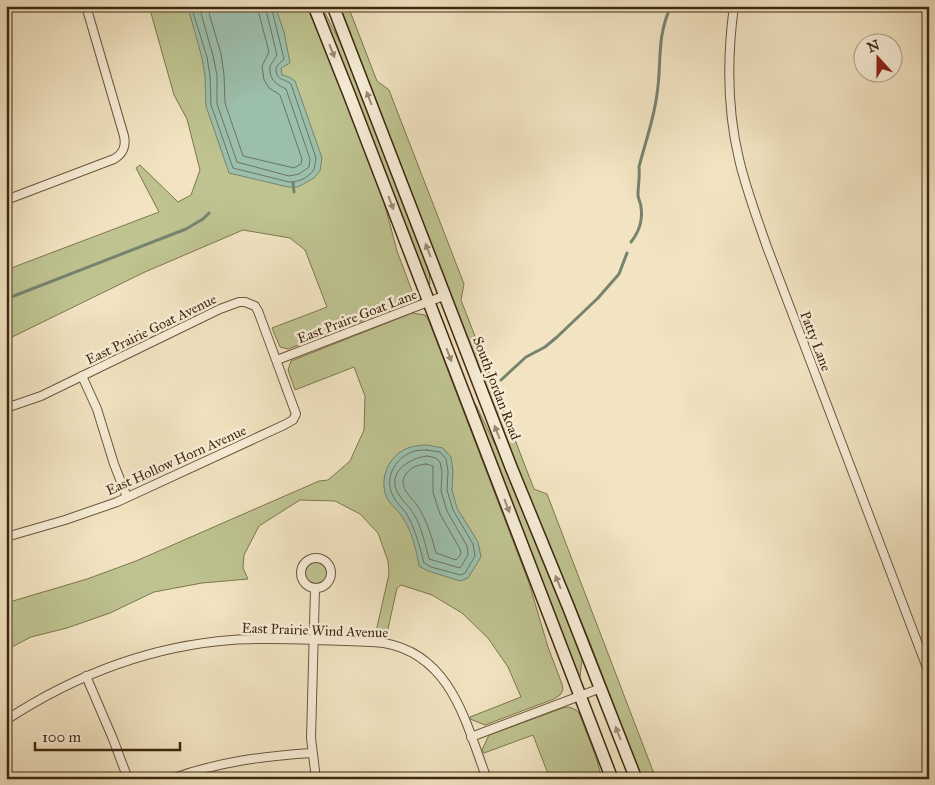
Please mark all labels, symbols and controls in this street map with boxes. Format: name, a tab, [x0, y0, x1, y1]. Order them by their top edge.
north arrow	[852, 32, 902, 82]
text: N	[865, 36, 882, 56]
one-way arrow	[329, 44, 336, 59]
one-way arrow	[365, 91, 373, 105]
one-way arrow	[387, 196, 395, 211]
one-way arrow	[424, 242, 431, 257]
street label: East Praire Goat Lane	[295, 286, 420, 347]
street label: East Prairie Goat Avenue	[83, 290, 219, 368]
street label: Patty Lane	[796, 309, 835, 374]
street label: South Jordan Road	[468, 334, 524, 443]
one-way arrow	[445, 348, 453, 362]
street label: East Hollow Horn Avenue	[103, 422, 249, 499]
one-way arrow	[493, 424, 501, 439]
one-way arrow	[504, 499, 511, 514]
one-way arrow	[554, 575, 562, 589]
street label: East Prairie Wind Avenue	[241, 619, 389, 642]
scale bar	[35, 720, 180, 752]
one-way arrow	[614, 725, 622, 740]
text: 100 m	[42, 728, 82, 746]

